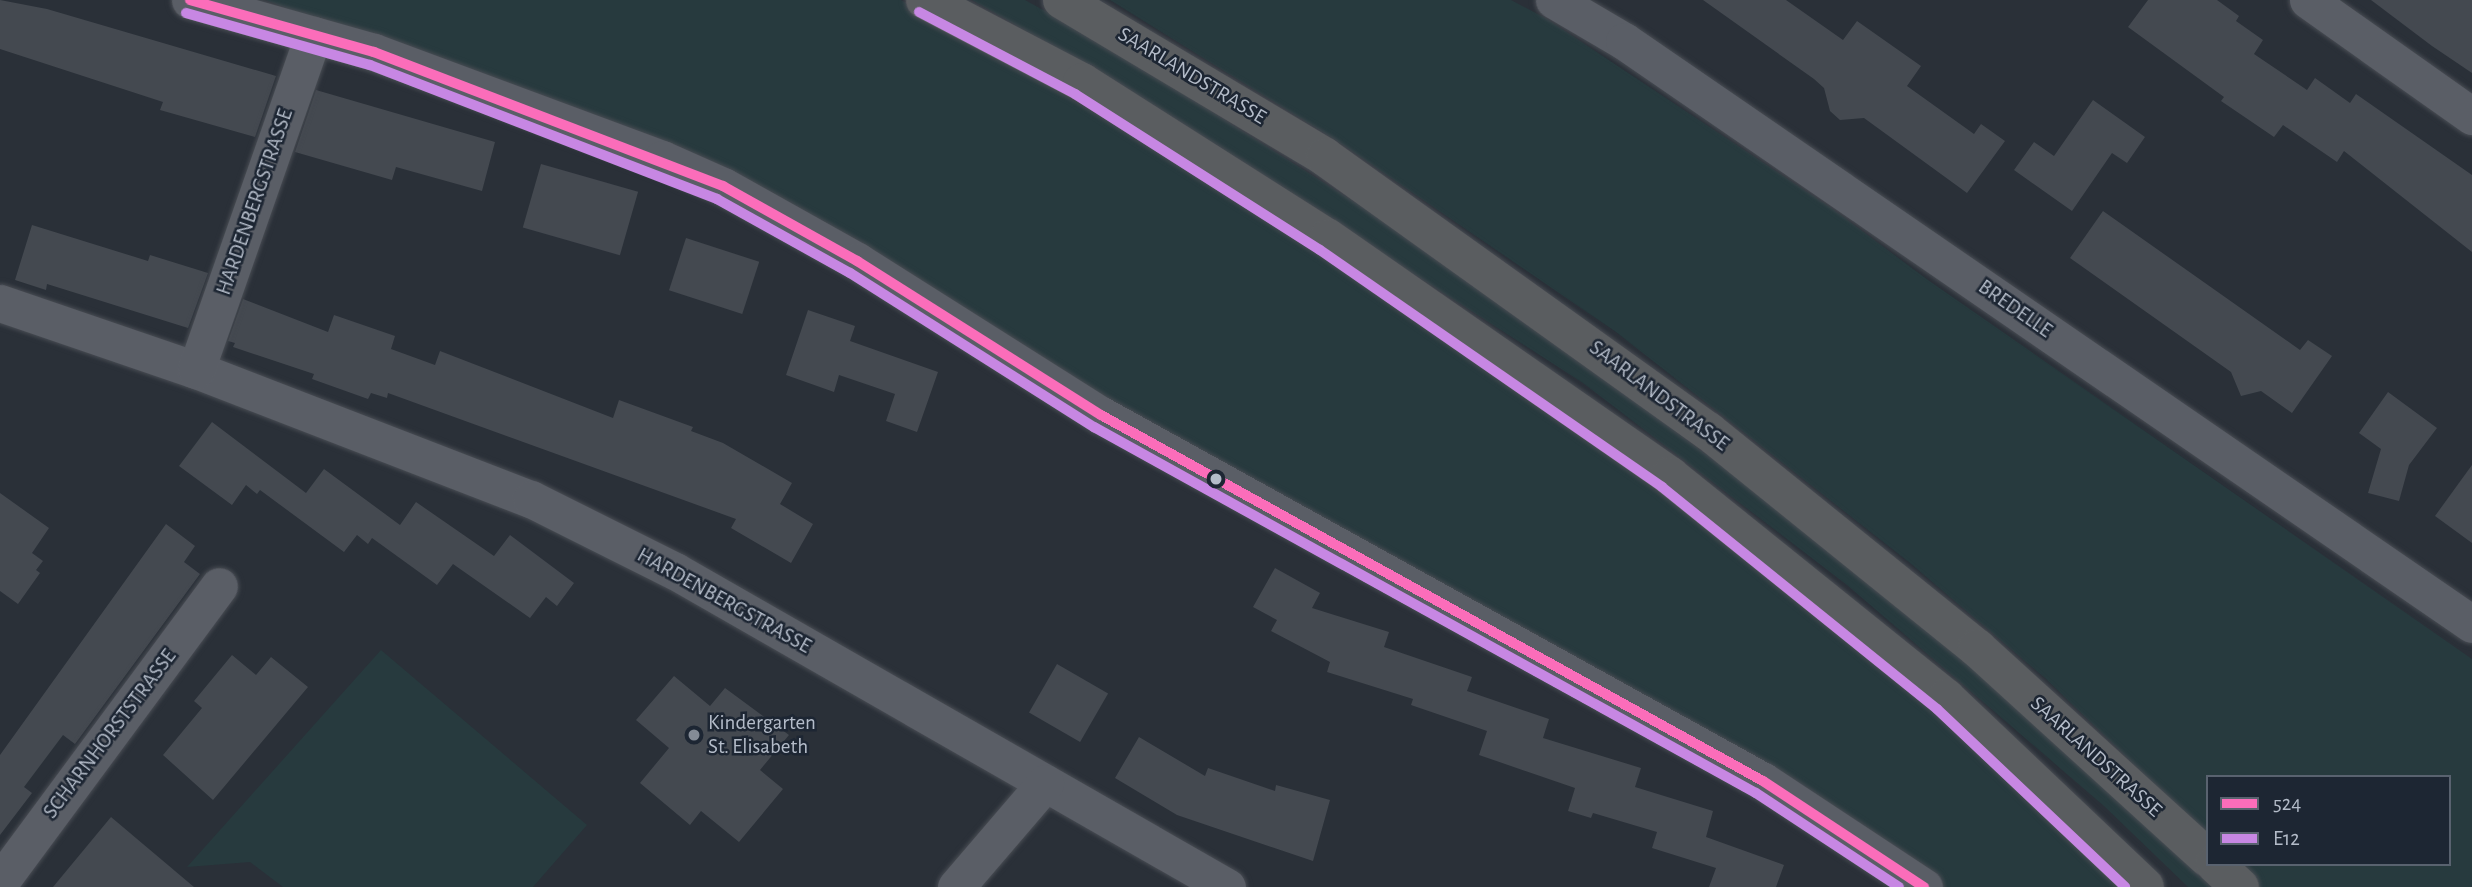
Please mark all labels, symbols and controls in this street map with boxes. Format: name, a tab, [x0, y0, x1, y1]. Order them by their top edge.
street label: SAARLANDSTRASSE	[1113, 22, 1271, 130]
street label: HARDENBERGSTRASSE	[211, 106, 299, 298]
street label: BREDELLE	[1973, 274, 2057, 344]
street label: SAARLANDSTRASSE	[1584, 335, 1734, 457]
unlabelled marker	[1209, 472, 1223, 486]
street label: HARDENBERGSTRASSE	[633, 543, 815, 659]
street label: SCHARNHORSTSTRASSE	[38, 644, 182, 824]
street label: SAARLANDSTRASSE	[2025, 691, 2167, 823]
place label: Kindergarten St. Elisabeth	[708, 710, 816, 760]
marker: Kindergarten St. Elisabeth	[686, 727, 702, 743]
legend	[2206, 775, 2451, 866]
text: 524	[2273, 793, 2301, 814]
text: E12	[2273, 828, 2300, 849]

